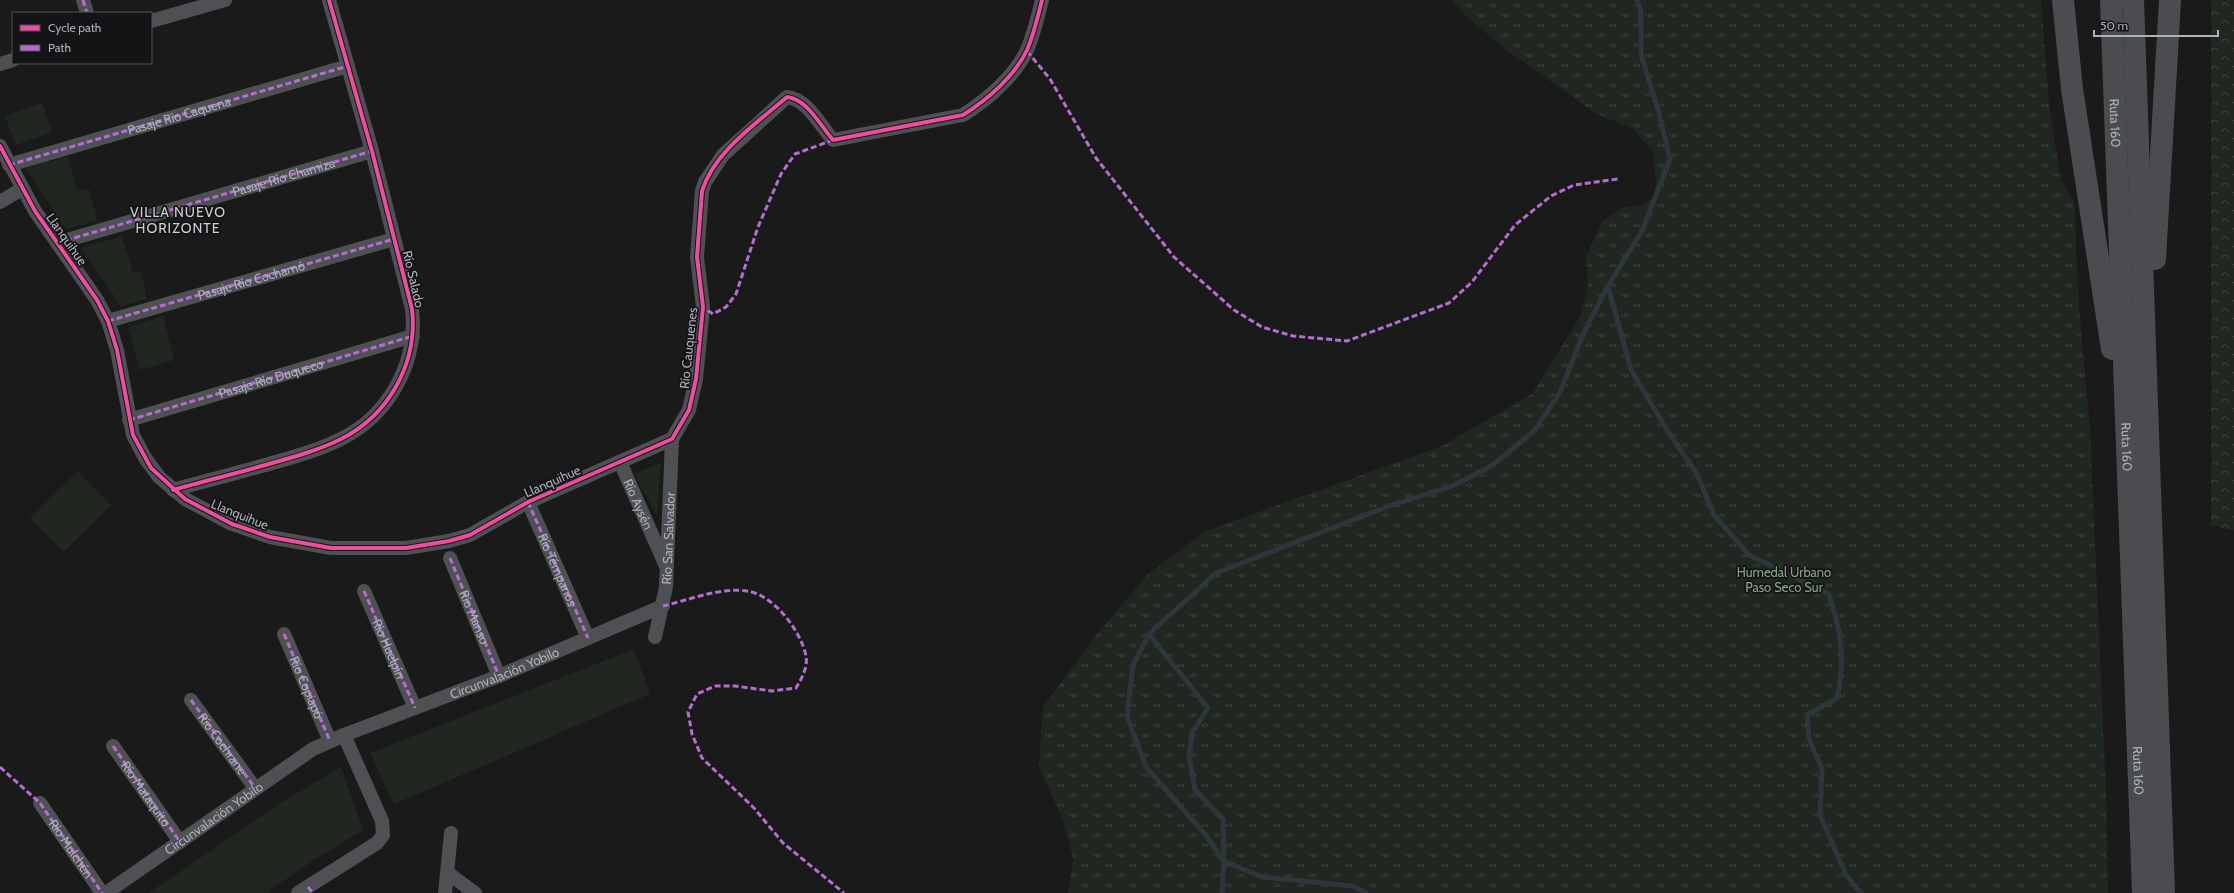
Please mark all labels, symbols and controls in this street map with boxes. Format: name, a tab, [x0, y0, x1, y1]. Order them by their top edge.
legend	[12, 12, 152, 64]
scale bar	[2094, 12, 2218, 38]
text: 50 m	[2100, 18, 2128, 33]
text: Cycle path	[48, 20, 101, 35]
text: Path	[48, 40, 71, 55]
street label: Pasaje Río Caquena	[125, 93, 233, 138]
street label: Ruta 160	[2107, 98, 2124, 148]
street label: Pasaje Río Chamiza	[230, 154, 337, 199]
district label: VILLA NUEVO HORIZONTE	[130, 203, 226, 237]
street label: Llanquihue	[43, 210, 91, 269]
street label: Río Salado	[400, 249, 428, 309]
street label: Pasaje Río Cochamó	[196, 257, 307, 303]
street label: Río Cauquenes	[676, 306, 700, 389]
street label: Pasaje Río Duqueco	[217, 355, 325, 401]
street label: Ruta 160	[2118, 422, 2136, 471]
street label: Llanquihue	[521, 461, 583, 501]
street label: Río Aysén	[620, 476, 657, 532]
street label: Río San Salvador	[658, 491, 678, 585]
street label: Llanquihue	[209, 495, 271, 533]
street label: Río Témpanos	[535, 531, 581, 609]
park label: Humedal Urbano Paso Seco Sur	[1737, 564, 1831, 595]
street label: Río Manso	[456, 588, 493, 647]
street label: Río Huelpín	[369, 616, 409, 681]
street label: Circunvalación Yobilo	[447, 643, 561, 702]
street label: Río Copiapó	[286, 654, 327, 721]
street label: Río Cochrane	[195, 710, 251, 778]
street label: Ruta 160	[2130, 746, 2147, 795]
street label: Río Mataquito	[118, 758, 175, 829]
street label: Circunvalación Yobilo	[161, 778, 266, 858]
street label: Río Mulchén	[46, 816, 97, 881]

